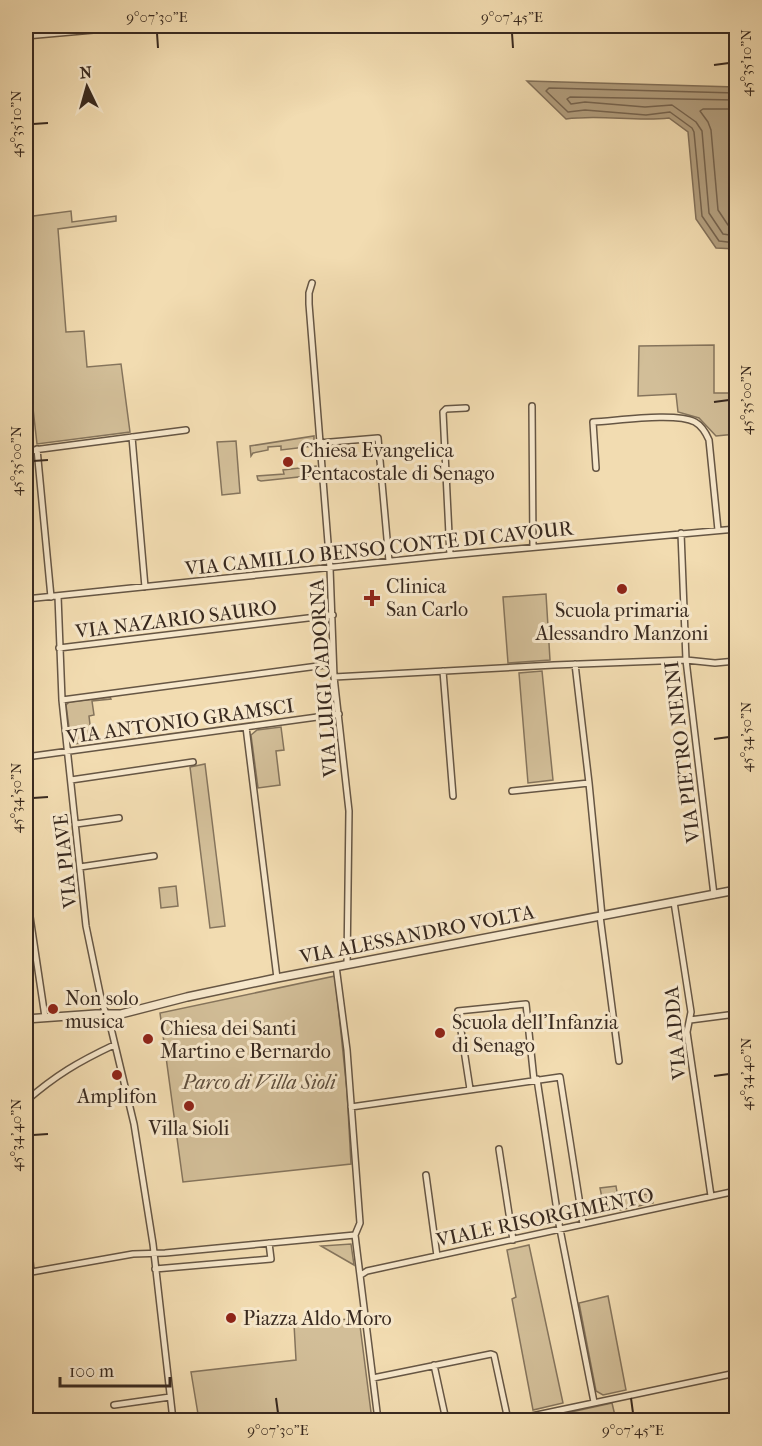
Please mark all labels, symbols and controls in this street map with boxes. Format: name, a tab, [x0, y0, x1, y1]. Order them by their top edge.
text: 9°07'30"E	[126, 8, 188, 26]
text: 9°07'45"E	[481, 8, 543, 26]
text: 45°35'10"N	[737, 29, 755, 97]
north arrow	[57, 57, 117, 117]
text: N	[79, 62, 93, 83]
text: 45°35'10"N	[7, 90, 25, 158]
text: 45°35'00"N	[737, 364, 755, 435]
text: 45°35'00"N	[7, 425, 25, 496]
place label: Chiesa Evangelica Pentacostale di Senago	[300, 439, 495, 485]
marker: Chiesa Evangelica Pentacostale di Senago	[281, 455, 295, 469]
street label: VIA CAMILLO BENSO CONTE DI CAVOUR	[183, 517, 576, 580]
place label: Clinica San Carlo	[386, 575, 468, 621]
street label: VIA LUIGI CADORNA	[305, 577, 342, 779]
marker: Scuola primaria Alessandro Manzoni	[615, 582, 629, 596]
marker: Clinica San Carlo	[363, 589, 381, 607]
street label: VIA NAZARIO SAURO	[73, 596, 278, 643]
place label: Scuola primaria Alessandro Manzoni	[534, 599, 709, 645]
street label: VIA PIETRO NENNI	[660, 659, 705, 845]
street label: VIA ANTONIO GRAMSCI	[64, 694, 296, 749]
text: 45°34'50"N	[737, 701, 755, 772]
text: 45°34'50"N	[7, 762, 25, 833]
street label: VIA PIAVE	[49, 813, 82, 910]
street label: VIA ALESSANDRO VOLTA	[297, 900, 537, 969]
street label: VIA ADDA	[660, 984, 691, 1082]
place label: Non solo musica	[65, 987, 139, 1033]
marker: Non solo musica	[46, 1002, 60, 1016]
place label: Scuola dell'Infanzia di Senago	[452, 1011, 619, 1057]
place label: Chiesa dei Santi Martino e Bernardo	[160, 1017, 331, 1063]
marker: Scuola dell'Infanzia di Senago	[433, 1026, 447, 1040]
marker: Chiesa dei Santi Martino e Bernardo	[141, 1032, 155, 1046]
text: 45°34'40"N	[737, 1037, 755, 1111]
marker: Amplifon	[110, 1068, 124, 1082]
park label: Parco di Villa Sioli	[181, 1071, 337, 1094]
place label: Amplifon	[76, 1085, 157, 1108]
text: 45°34'40"N	[7, 1098, 25, 1172]
marker: Villa Sioli	[182, 1099, 196, 1113]
place label: Villa Sioli	[148, 1117, 230, 1140]
street label: VIALE RISORGIMENTO	[433, 1183, 656, 1252]
place label: Piazza Aldo Moro	[243, 1307, 392, 1330]
marker: Piazza Aldo Moro	[224, 1311, 238, 1325]
scale bar	[60, 1350, 170, 1388]
text: 100 m	[69, 1361, 114, 1382]
text: 9°07'30"E	[247, 1421, 309, 1439]
text: 9°07'45"E	[602, 1421, 664, 1439]

